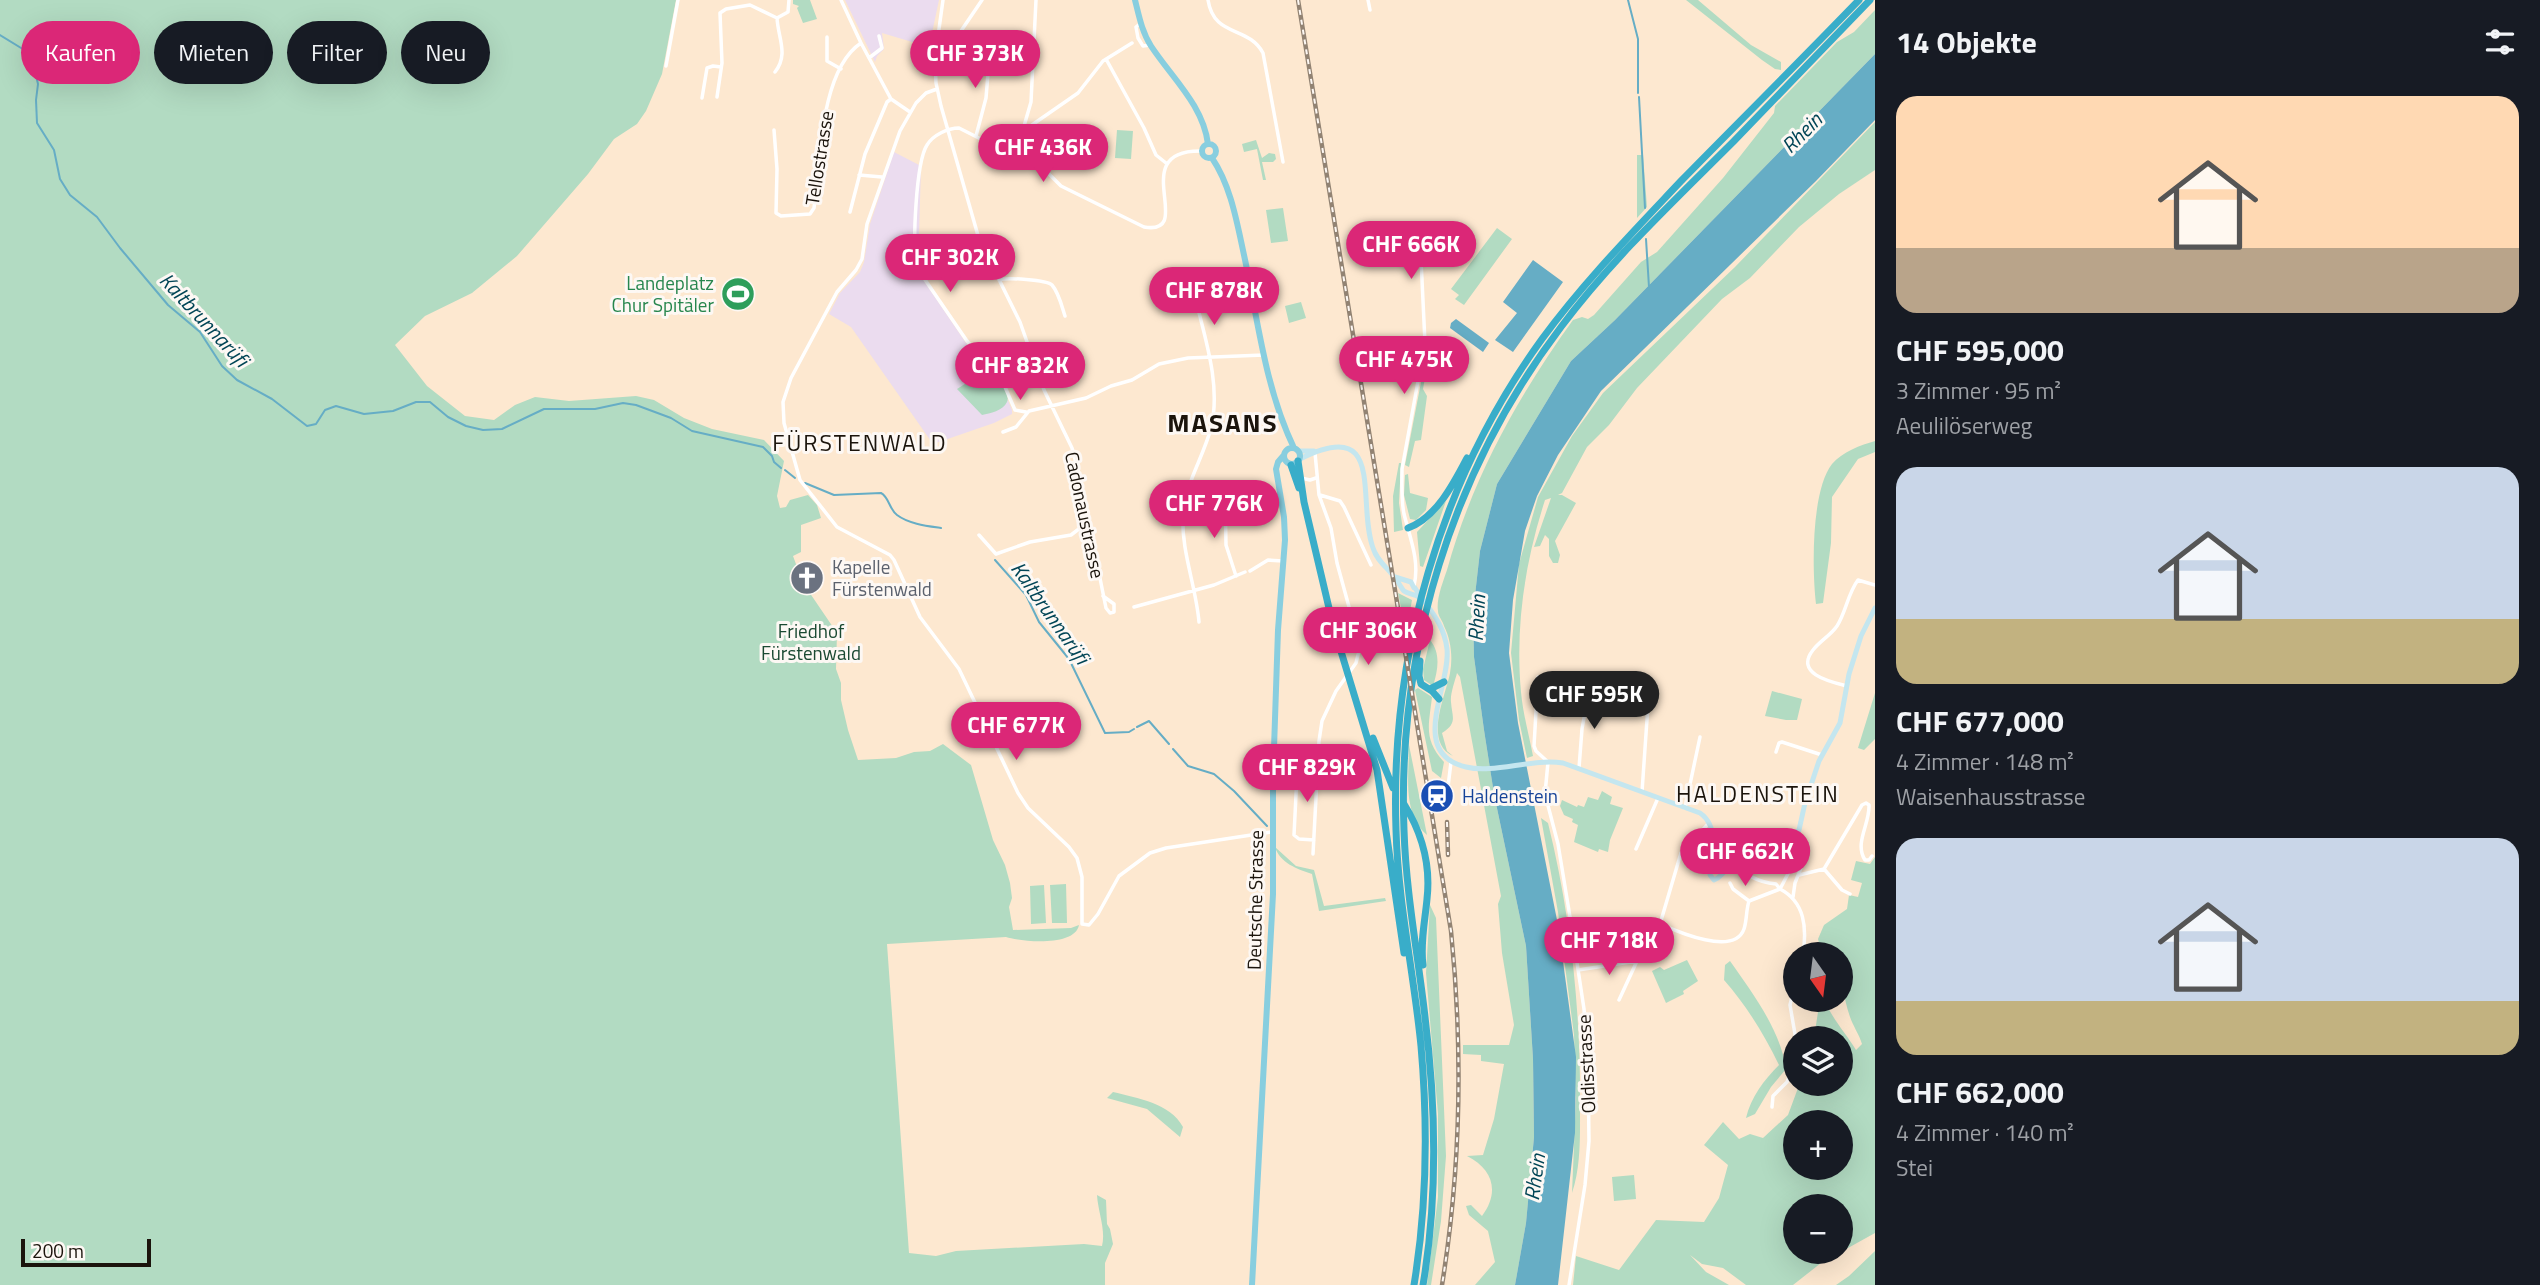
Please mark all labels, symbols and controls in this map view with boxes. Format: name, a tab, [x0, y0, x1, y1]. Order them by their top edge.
text: 14 Objekte	[1896, 19, 2037, 65]
chip: Kaufen	[21, 21, 140, 84]
chip: Mieten	[154, 21, 273, 84]
chip: Filter	[287, 21, 387, 84]
chip: Neu	[401, 21, 490, 84]
icon: filters	[2481, 23, 2519, 61]
pin: CHF 373K	[903, 31, 1047, 90]
text: CHF 373K	[926, 35, 1024, 70]
water label: Rhein	[1773, 104, 1830, 160]
street label: Tellostrasse	[797, 108, 840, 207]
pin: CHF 436K	[971, 124, 1115, 184]
text: CHF 436K	[994, 129, 1092, 164]
icon: home	[2145, 142, 2271, 268]
pin: CHF 666K	[1339, 222, 1483, 281]
text: CHF 666K	[1362, 226, 1460, 261]
pin: CHF 302K	[878, 234, 1022, 294]
text: CHF 302K	[901, 239, 999, 274]
water label: Kaltbrunnarüfi	[152, 265, 259, 376]
place label: Landeplatz Chur Spitäler	[611, 268, 714, 319]
pin: CHF 878K	[1142, 268, 1286, 327]
text: CHF 878K	[1165, 272, 1263, 307]
sports icon: Landeplatz Chur Spitäler	[719, 275, 757, 313]
text: CHF 595,000	[1896, 327, 2064, 373]
pin: CHF 475K	[1332, 336, 1476, 396]
text: CHF 475K	[1355, 341, 1453, 376]
pin: CHF 832K	[948, 342, 1092, 402]
text: CHF 832K	[971, 347, 1069, 382]
text: 3 Zimmer · 95 m²	[1896, 373, 2061, 408]
district label: MASANS	[1167, 403, 1279, 442]
text: Aeulilöserweg	[1896, 408, 2032, 443]
district label: FÜRSTENWALD	[772, 425, 948, 460]
street label: Cadonaustrasse	[1058, 449, 1113, 581]
pin: CHF 776K	[1142, 480, 1286, 540]
text: CHF 776K	[1165, 485, 1263, 520]
icon: home	[2145, 513, 2271, 639]
place label: Kapelle Fürstenwald	[832, 552, 932, 603]
water label: Kaltbrunnarüfi	[1004, 554, 1100, 673]
church icon: Kapelle Fürstenwald	[788, 559, 826, 597]
water label: Rhein	[1459, 593, 1493, 642]
pin: CHF 306K	[1296, 608, 1440, 667]
text: CHF 306K	[1319, 612, 1417, 647]
park label: Friedhof Fürstenwald	[761, 616, 861, 667]
pin: CHF 595K	[1522, 672, 1666, 731]
text: CHF 595K	[1545, 676, 1643, 711]
text: CHF 677,000	[1896, 698, 2064, 744]
pin: CHF 677K	[944, 702, 1088, 762]
text: CHF 677K	[967, 707, 1065, 742]
pin: CHF 829K	[1235, 744, 1379, 804]
text: 4 Zimmer · 148 m²	[1896, 744, 2074, 779]
text: CHF 829K	[1258, 749, 1356, 784]
district label: HALDENSTEIN	[1676, 776, 1840, 811]
station icon: Haldenstein	[1418, 777, 1456, 815]
text: Waisenhausstrasse	[1896, 779, 2085, 814]
place label: Haldenstein	[1462, 781, 1558, 810]
pin: CHF 662K	[1673, 828, 1817, 888]
street label: Deutsche Strasse	[1239, 830, 1270, 970]
text: CHF 662K	[1696, 833, 1794, 868]
icon: home	[2145, 884, 2271, 1010]
pin: CHF 718K	[1537, 918, 1681, 977]
text: CHF 718K	[1560, 922, 1658, 957]
north arrow	[1783, 942, 1853, 1012]
map controls	[1783, 942, 1853, 1264]
street label: Oldisstrasse	[1568, 1014, 1603, 1114]
button: layers	[1783, 1026, 1853, 1096]
text: CHF 662,000	[1896, 1069, 2064, 1115]
button: +	[1783, 1110, 1853, 1180]
text: 4 Zimmer · 140 m²	[1896, 1115, 2074, 1150]
text: Stei	[1896, 1150, 1933, 1185]
water label: Rhein	[1515, 1151, 1553, 1202]
button: −	[1783, 1194, 1853, 1264]
scale bar	[21, 1236, 150, 1268]
text: 200 m	[32, 1236, 84, 1265]

